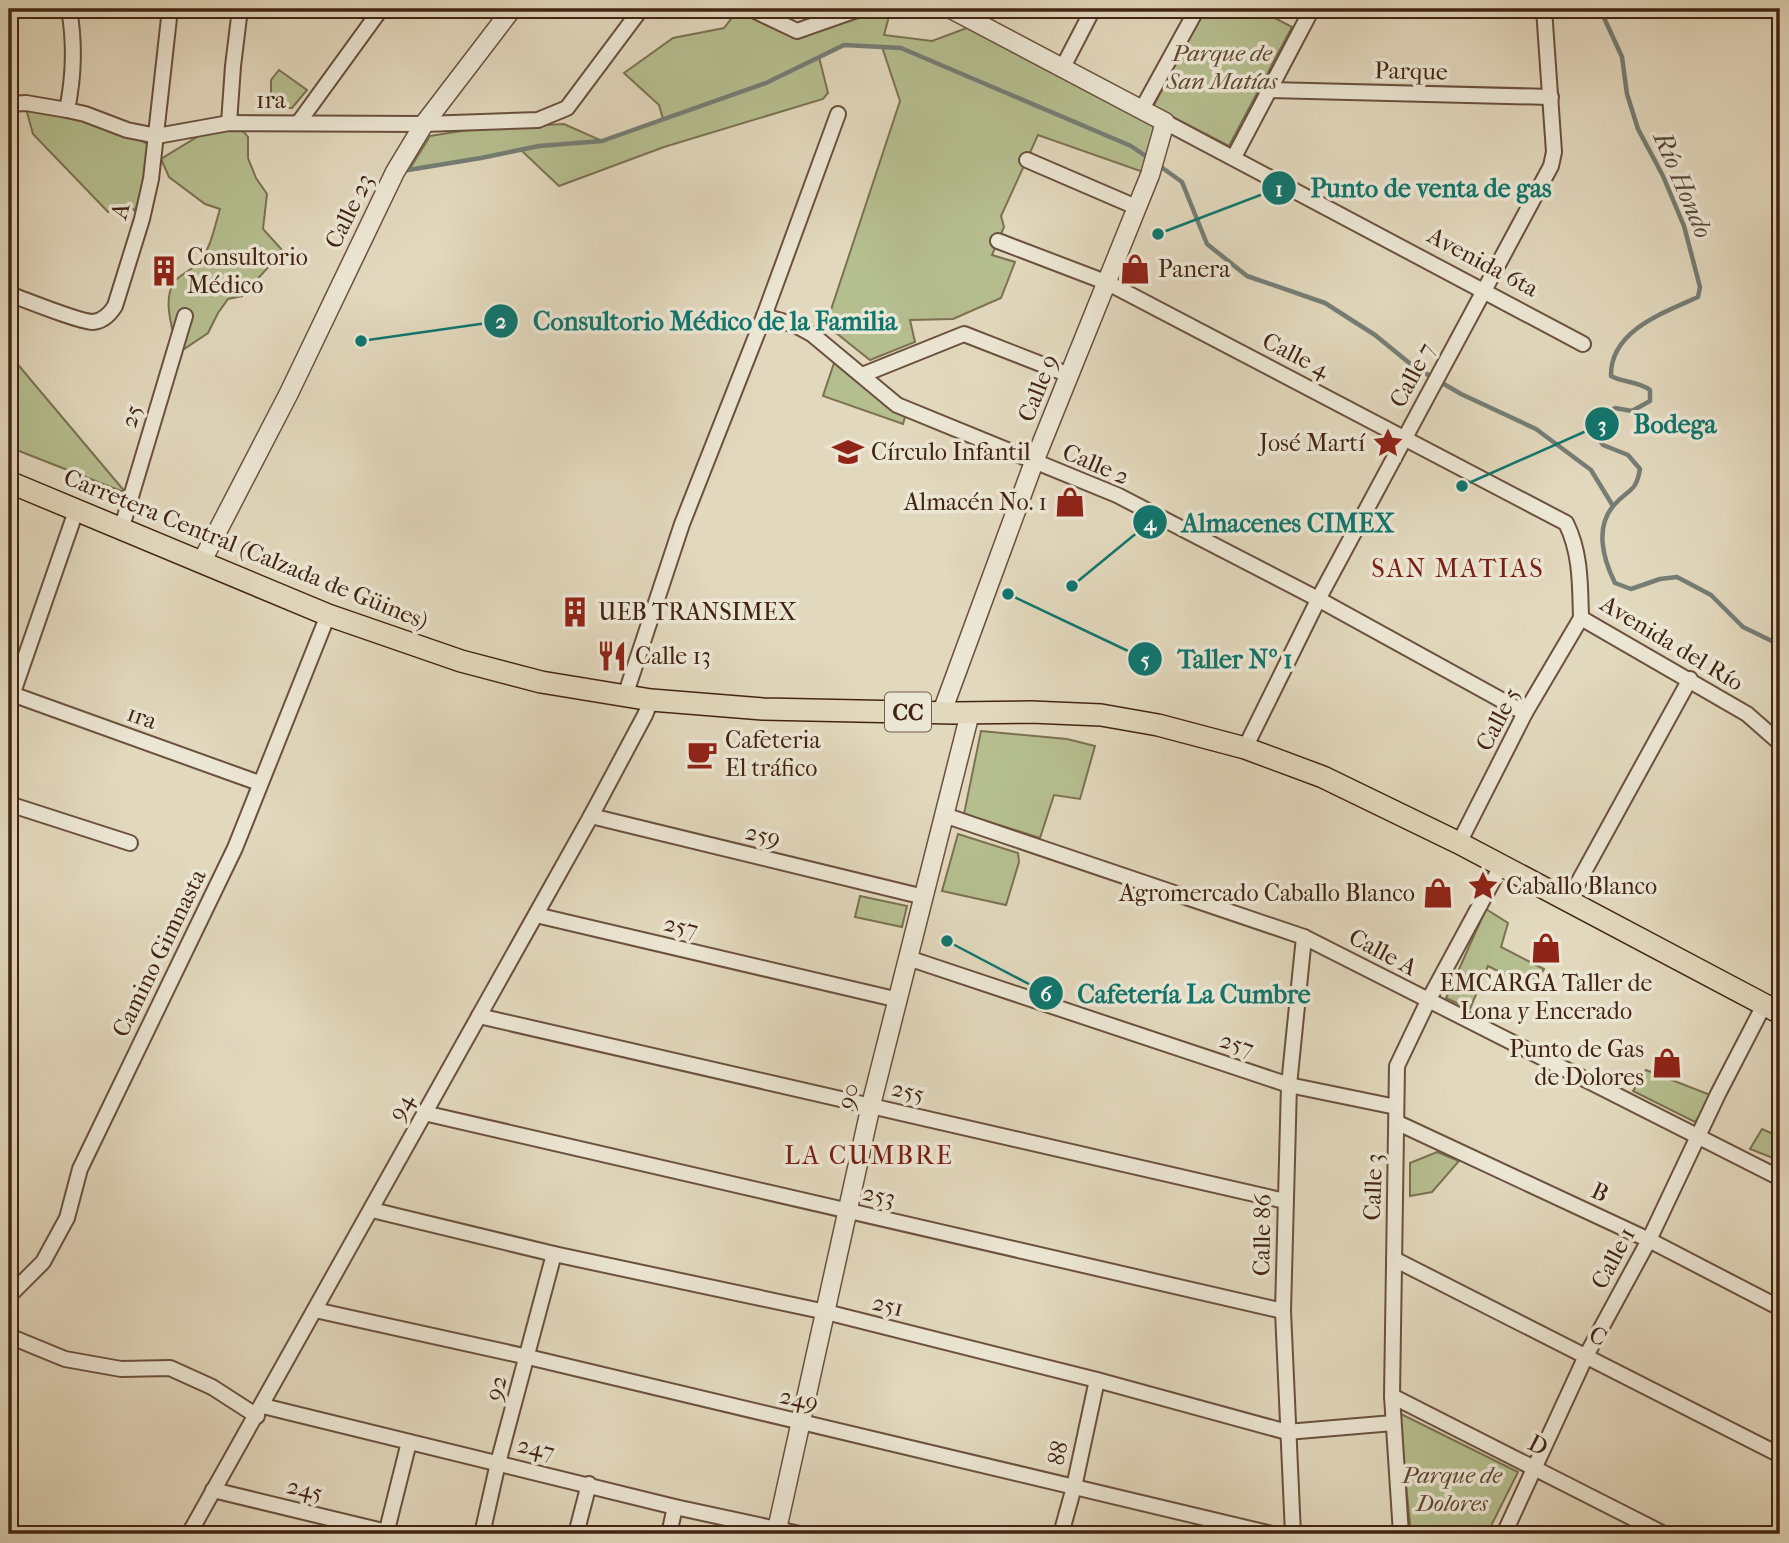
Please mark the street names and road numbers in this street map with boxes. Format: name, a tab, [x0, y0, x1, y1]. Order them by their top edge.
street label: Parque	[1374, 56, 1448, 86]
street label: 1ra	[256, 86, 287, 114]
street label: Calle 23	[319, 169, 379, 253]
street label: A	[104, 199, 136, 223]
street label: Avenida 6ta	[1422, 221, 1544, 303]
street label: Calle 4	[1258, 326, 1335, 384]
street label: Calle 7	[1383, 338, 1441, 412]
street label: Calle 9	[1012, 350, 1064, 426]
street label: 25	[114, 401, 148, 431]
street label: Calle 2	[1058, 437, 1134, 491]
street label: Carretera Central (Calzada de Güines)	[60, 463, 432, 635]
street label: Avenida del Río	[1595, 589, 1749, 697]
street label: Calle 5	[1470, 683, 1526, 755]
road number: CC	[885, 692, 931, 732]
street label: 1ra	[123, 699, 162, 736]
street label: 259	[742, 817, 784, 853]
street label: Camino Gimnasta	[106, 864, 212, 1041]
street label: 257	[661, 909, 701, 943]
street label: Calle A	[1344, 923, 1422, 982]
street label: 257	[1216, 1025, 1258, 1063]
street label: 255	[889, 1074, 927, 1108]
street label: 90	[831, 1080, 865, 1112]
street label: 94	[382, 1088, 420, 1125]
street label: Calle 3	[1358, 1153, 1388, 1221]
street label: B	[1587, 1176, 1613, 1208]
street label: 253	[860, 1178, 898, 1212]
street label: Calle 86	[1247, 1193, 1277, 1276]
street label: Calle 1	[1585, 1222, 1641, 1294]
street label: 251	[869, 1288, 907, 1322]
street label: C	[1584, 1320, 1612, 1352]
street label: 92	[479, 1372, 513, 1404]
street label: 249	[777, 1381, 821, 1417]
street label: D	[1523, 1428, 1553, 1462]
street label: 247	[515, 1430, 557, 1466]
street label: 88	[1042, 1438, 1074, 1468]
street label: 245	[284, 1471, 326, 1507]

